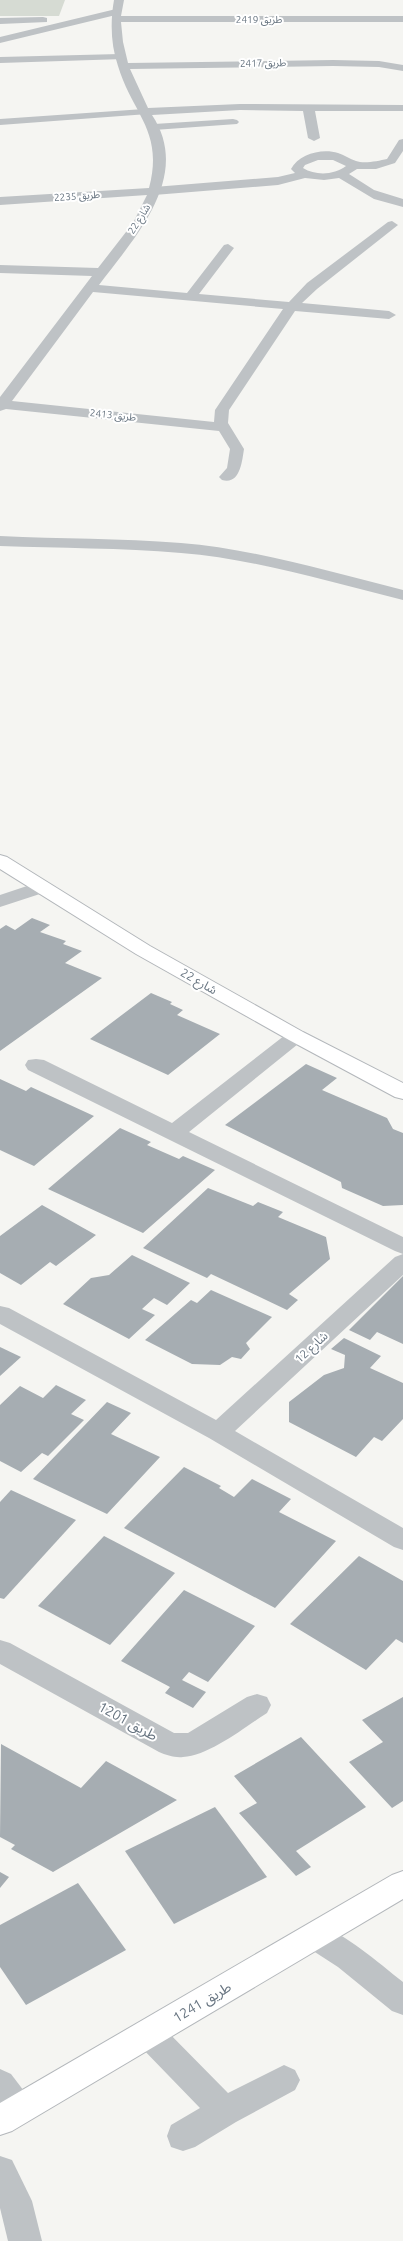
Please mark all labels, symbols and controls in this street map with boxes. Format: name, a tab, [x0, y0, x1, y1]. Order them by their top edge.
street label: طريق 2419	[236, 14, 282, 26]
street label: طريق 2417	[240, 57, 287, 70]
street label: طريق 2235	[53, 189, 101, 204]
street label: شارع 22	[126, 202, 154, 237]
street label: طريق 2413	[89, 407, 137, 424]
street label: شارع 22	[177, 965, 219, 999]
street label: شارع 12	[292, 1329, 332, 1367]
street label: طريق 1201	[95, 1698, 160, 1745]
street label: طريق 1241	[170, 1978, 235, 2027]

